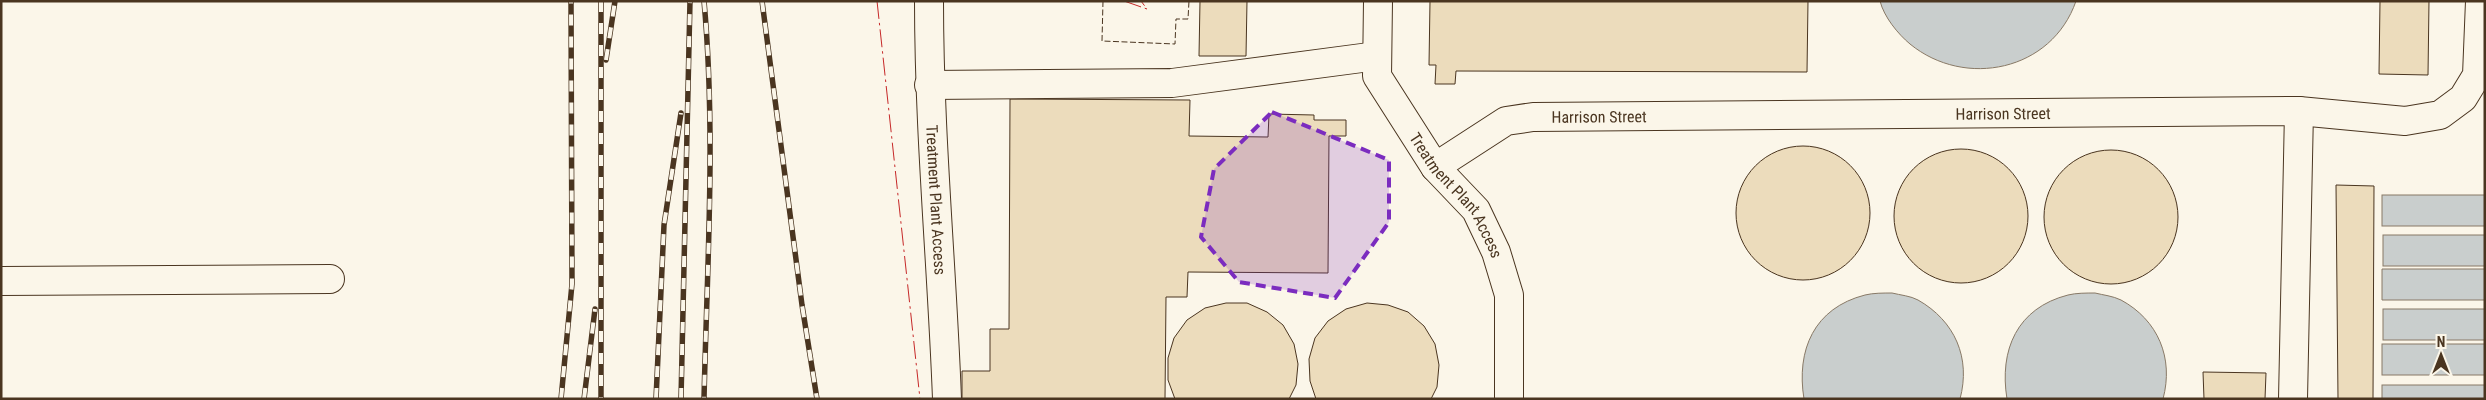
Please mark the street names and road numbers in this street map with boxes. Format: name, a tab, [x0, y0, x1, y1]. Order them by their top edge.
street label: Harrison Street	[1955, 103, 2051, 123]
street label: Harrison Street	[1551, 107, 1647, 126]
street label: Treatment Plant Access	[923, 124, 950, 276]
street label: Treatment Plant Access	[1406, 129, 1507, 260]

